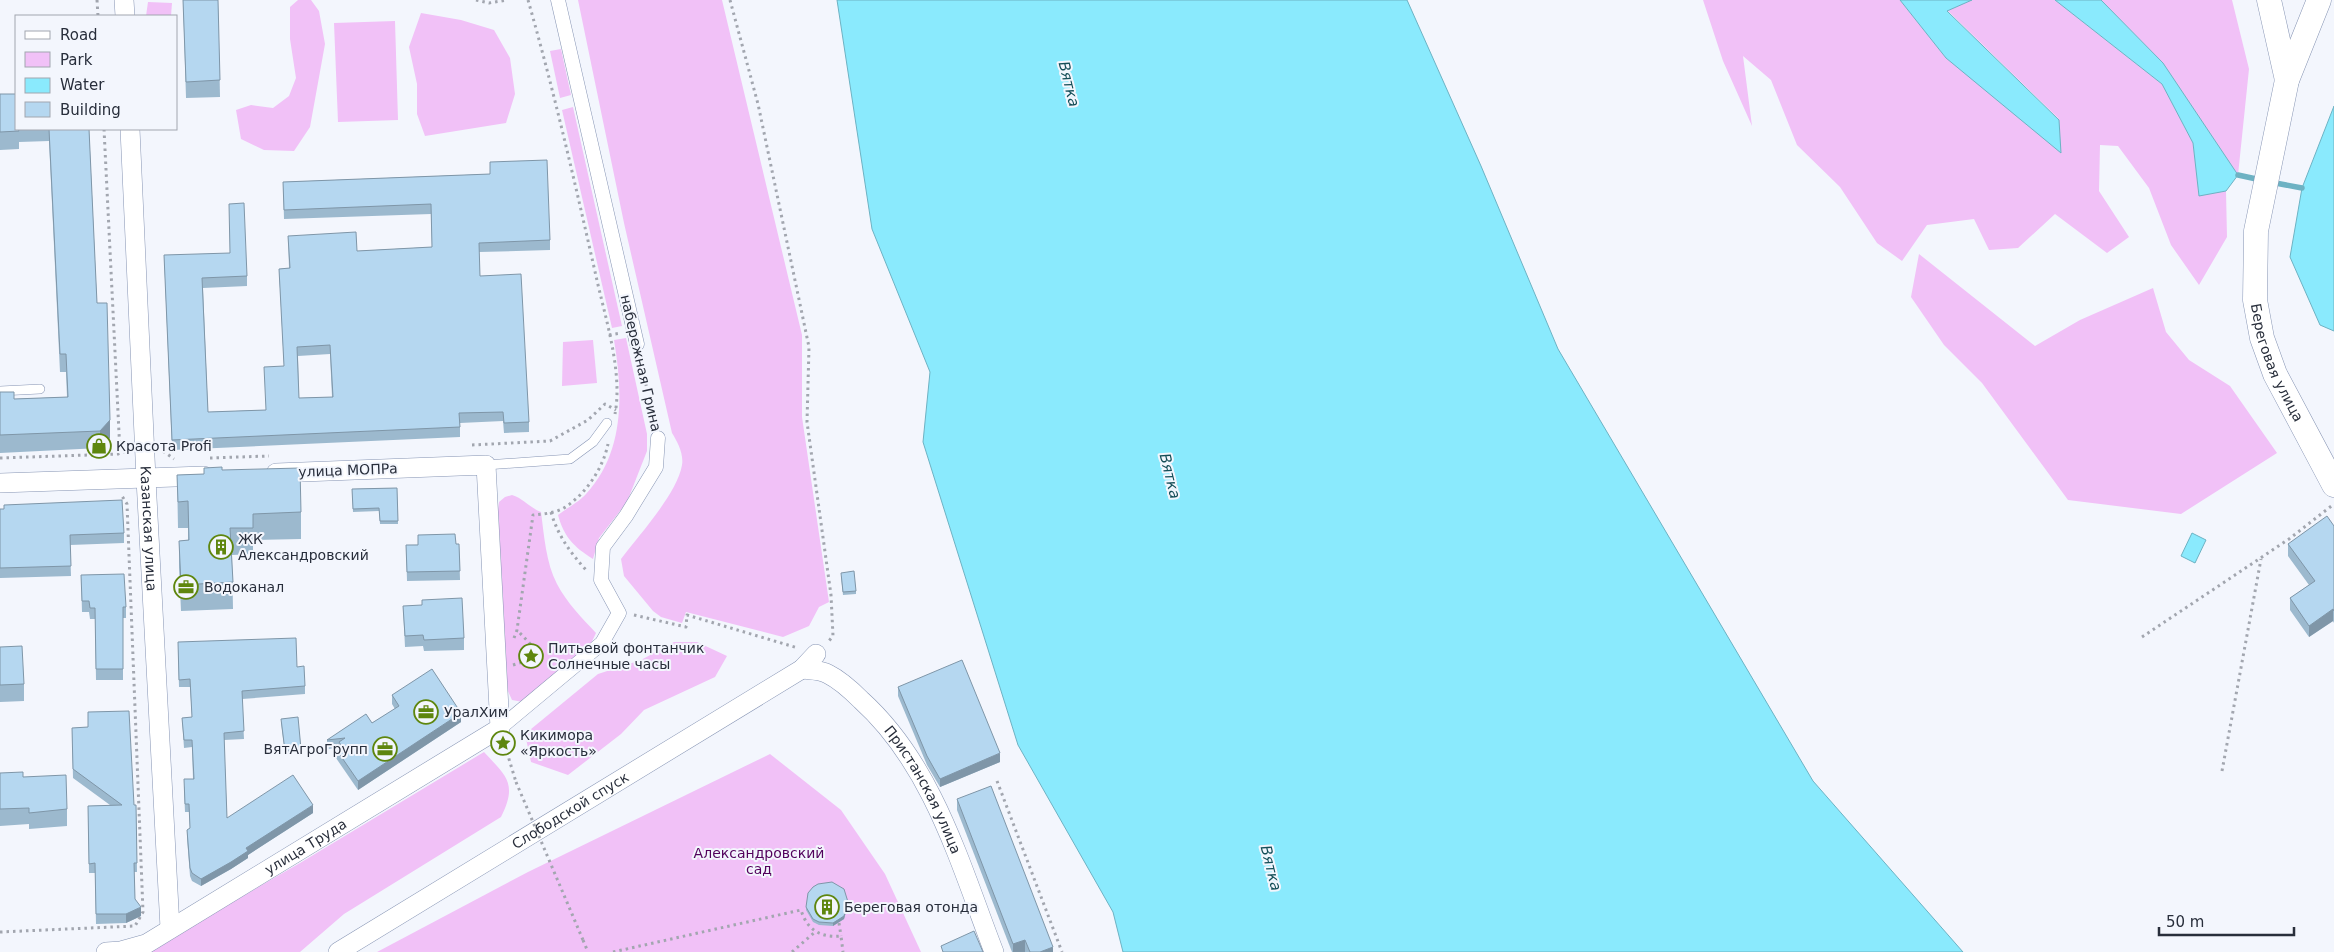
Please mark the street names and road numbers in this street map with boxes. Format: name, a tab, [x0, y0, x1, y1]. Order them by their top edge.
street label: набережная Грина	[617, 293, 665, 433]
street label: Береговая улица	[2248, 302, 2307, 424]
street label: улица МОПРа	[298, 460, 398, 480]
street label: Казанская улица	[137, 465, 160, 592]
street label: Пристанская улица	[881, 722, 964, 856]
street label: Слободской спуск	[509, 769, 632, 852]
street label: улица Труда	[262, 816, 349, 878]

